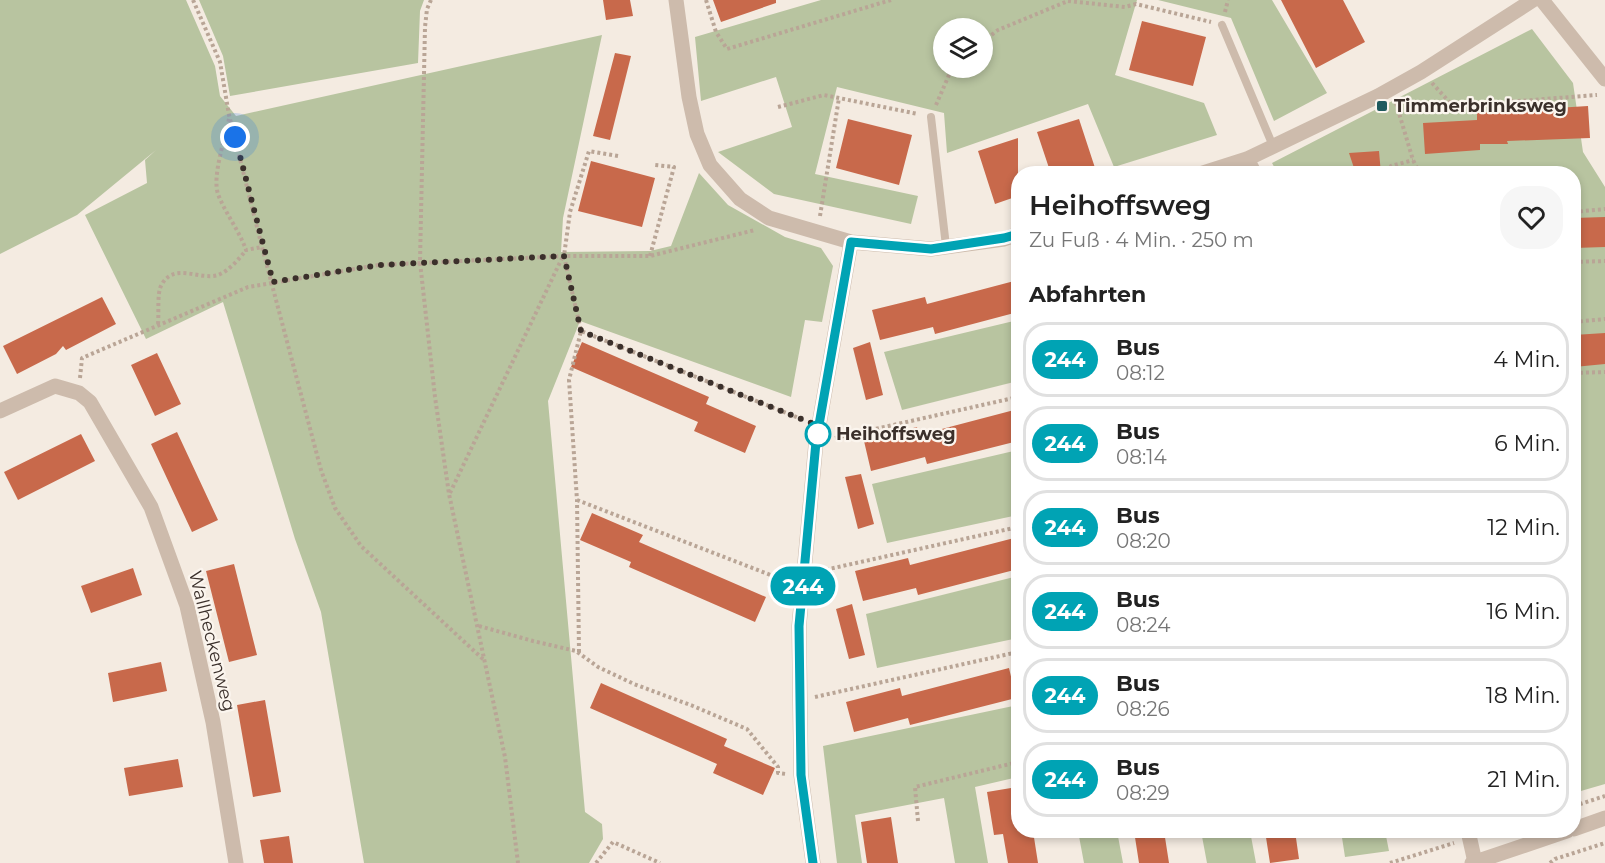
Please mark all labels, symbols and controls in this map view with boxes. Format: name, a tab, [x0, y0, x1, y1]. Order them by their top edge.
map controls	[933, 18, 993, 78]
button: layers	[933, 18, 993, 78]
place label: Timmerbrinksweg	[1394, 95, 1567, 117]
marker: Timmerbrinksweg	[1375, 99, 1389, 113]
your location	[220, 122, 250, 152]
button: heart	[1500, 186, 1563, 249]
text: Heihoffsweg	[1029, 188, 1212, 222]
text: Zu Fuß · 4 Min. · 250 m	[1029, 228, 1254, 252]
text: Abfahrten	[1029, 281, 1146, 308]
text: Bus	[1116, 334, 1160, 361]
text: 4 Min.	[1493, 346, 1560, 373]
text: 244	[1044, 347, 1086, 372]
text: 08:12	[1116, 361, 1165, 385]
text: Bus	[1116, 418, 1160, 445]
marker: Heihoffsweg	[805, 421, 831, 447]
place label: Heihoffsweg	[836, 423, 956, 445]
text: 6 Min.	[1494, 430, 1560, 457]
text: 244	[1044, 431, 1086, 456]
text: 08:14	[1116, 445, 1167, 469]
text: Bus	[1116, 502, 1160, 529]
text: 12 Min.	[1487, 514, 1560, 541]
text: 244	[1044, 515, 1086, 540]
text: 08:20	[1116, 529, 1171, 553]
line badge: 244	[768, 566, 838, 606]
street label: Wallheckenweg	[184, 568, 240, 714]
text: 244	[782, 574, 824, 599]
text: Bus	[1116, 586, 1160, 613]
text: 16 Min.	[1486, 598, 1560, 625]
text: 244	[1044, 599, 1086, 624]
text: 08:24	[1116, 613, 1170, 637]
text: Bus	[1116, 670, 1160, 697]
text: 18 Min.	[1486, 682, 1560, 709]
text: 244	[1044, 683, 1086, 708]
text: 08:26	[1116, 697, 1170, 721]
text: Bus	[1116, 754, 1160, 781]
text: 21 Min.	[1487, 766, 1560, 793]
text: 244	[1044, 767, 1086, 792]
text: 08:29	[1116, 781, 1170, 805]

